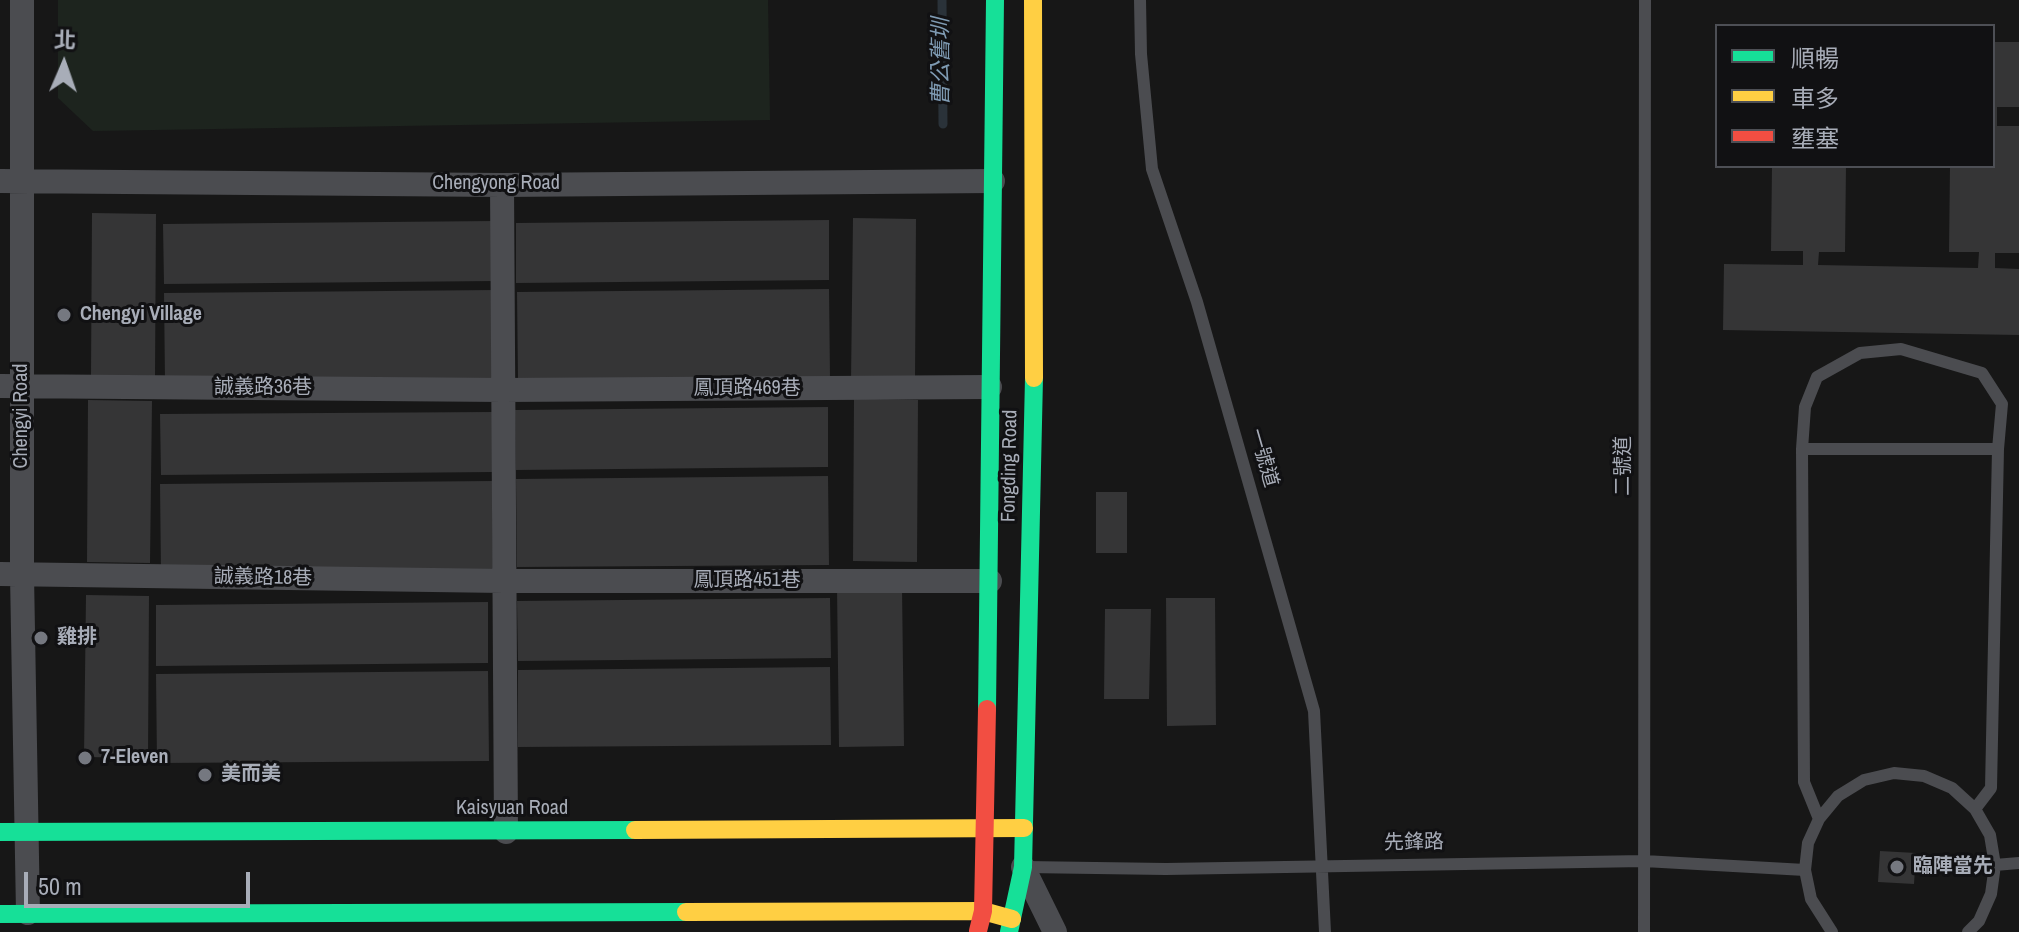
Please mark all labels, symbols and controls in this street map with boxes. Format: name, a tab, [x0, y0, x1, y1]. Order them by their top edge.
water label: 曹公舊圳	[929, 18, 955, 106]
north arrow	[24, 24, 104, 104]
legend	[1715, 24, 1995, 168]
text: 北	[53, 25, 76, 55]
text: 順暢	[1791, 42, 1839, 74]
text: 車多	[1791, 82, 1839, 114]
text: 壅塞	[1791, 122, 1839, 154]
street label: Chengyong Road	[432, 172, 560, 196]
place label: Chengyi Village	[80, 303, 202, 327]
marker: Chengyi Village	[55, 306, 73, 324]
street label: Chengyi Road	[10, 364, 34, 468]
street label: 誠義路36巷	[214, 376, 312, 400]
street label: 鳳頂路469巷	[693, 377, 801, 401]
street label: Fongding Road	[997, 410, 1023, 522]
street label: 一號道	[1243, 426, 1283, 490]
street label: 二號道	[1612, 436, 1636, 496]
street label: 誠義路18巷	[214, 565, 312, 591]
street label: 鳳頂路451巷	[693, 569, 801, 593]
place label: 雞排	[57, 626, 97, 650]
marker: 雞排	[32, 629, 50, 647]
place label: 7-Eleven	[101, 746, 168, 770]
marker: 7-Eleven	[76, 749, 94, 767]
place label: 美而美	[221, 763, 281, 787]
marker: 美而美	[196, 766, 214, 784]
street label: Kaisyuan Road	[456, 797, 568, 821]
street label: 先鋒路	[1384, 830, 1444, 856]
place label: 臨陣當先	[1913, 855, 1993, 879]
scale bar	[28, 856, 254, 906]
marker: 臨陣當先	[1888, 858, 1906, 876]
text: 50 m	[38, 870, 82, 902]

